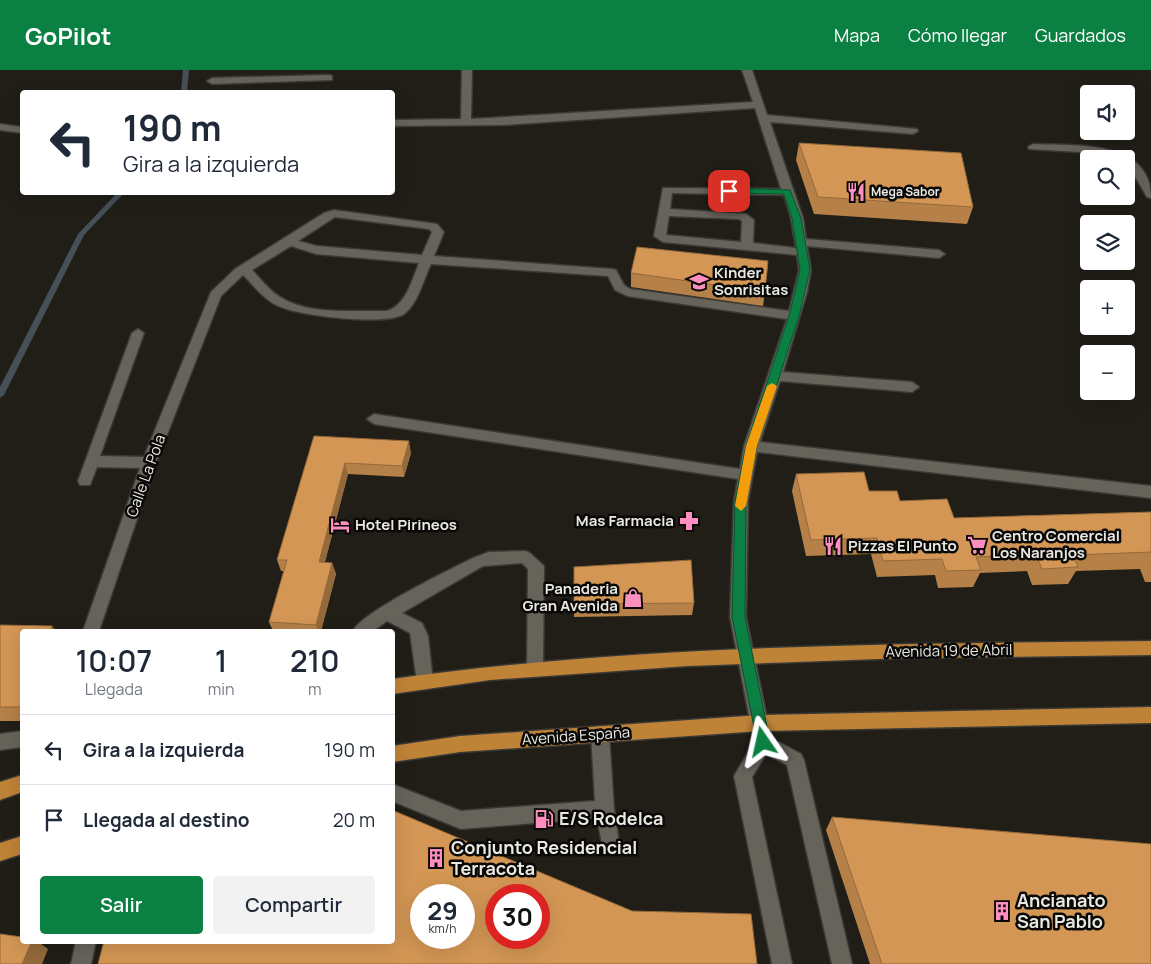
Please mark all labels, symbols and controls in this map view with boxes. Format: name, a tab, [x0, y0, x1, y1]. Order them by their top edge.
text: GoPilot	[25, 19, 111, 52]
text: Mapa	[834, 23, 880, 47]
text: Cómo llegar	[908, 23, 1007, 47]
text: Guardados	[1035, 23, 1126, 47]
map controls	[1080, 85, 1135, 400]
button: sound	[1080, 85, 1135, 140]
text: 190 m	[123, 104, 222, 152]
icon: left	[40, 110, 105, 175]
text: Gira a la izquierda	[123, 149, 299, 179]
button: search	[1080, 150, 1135, 205]
pin	[708, 170, 750, 212]
icon: arrive	[715, 177, 743, 205]
restaurant icon: Mega Sabor	[845, 181, 867, 203]
place label: Mega Sabor	[871, 183, 940, 200]
button: layers	[1080, 215, 1135, 270]
place label: Kinder Sonrisitas	[714, 262, 788, 300]
school or university icon: Kinder Sonrisitas	[688, 271, 710, 293]
button: +	[1080, 280, 1135, 335]
button: −	[1080, 345, 1135, 400]
street label: Calle La Pola	[121, 432, 170, 520]
place label: Mas Farmacia	[576, 510, 674, 531]
pharmacy icon: Mas Farmacia	[678, 510, 700, 532]
hotel icon: Hotel Pirineos	[329, 514, 351, 536]
place label: Hotel Pirineos	[355, 514, 457, 535]
place label: Centro Comercial Los Naranjos	[992, 525, 1120, 563]
supermarket icon: Centro Comercial Los Naranjos	[966, 534, 988, 556]
restaurant icon: Pizzas El Punto	[822, 535, 844, 557]
place label: Pizzas El Punto	[848, 535, 957, 556]
place label: Panaderia Gran Avenida	[522, 578, 618, 616]
shop icon: Panaderia Gran Avenida	[622, 587, 644, 609]
street label: Avenida 19 de Abril	[885, 639, 1013, 662]
text: 10:07	[75, 640, 152, 681]
text: 1	[215, 640, 227, 681]
text: 210	[290, 640, 340, 681]
text: Llegada	[85, 678, 143, 700]
text: min	[208, 678, 235, 700]
text: m	[308, 678, 322, 700]
position arrow	[736, 715, 788, 767]
street label: Avenida España	[521, 721, 631, 750]
icon: left	[40, 736, 68, 764]
text: Gira a la izquierda	[83, 737, 244, 763]
text: 190 m	[324, 737, 375, 763]
icon: arrive	[40, 806, 68, 834]
place label: E/S Rodelca	[559, 806, 663, 830]
text: Llegada al destino	[83, 807, 250, 833]
text: 20 m	[333, 807, 375, 833]
fuel station icon: E/S Rodelca	[533, 808, 555, 830]
place label: Conjunto Residencial Terracota	[451, 835, 637, 880]
building icon: Conjunto Residencial Terracota	[425, 847, 447, 869]
button: Salir	[40, 876, 203, 934]
button: Compartir	[213, 876, 375, 934]
speed limit sign: 30	[485, 884, 550, 949]
place label: Ancianato San Pablo	[1017, 888, 1106, 933]
text: 29	[427, 893, 458, 928]
building icon: Ancianato San Pablo	[991, 900, 1013, 922]
text: km/h	[429, 920, 456, 937]

